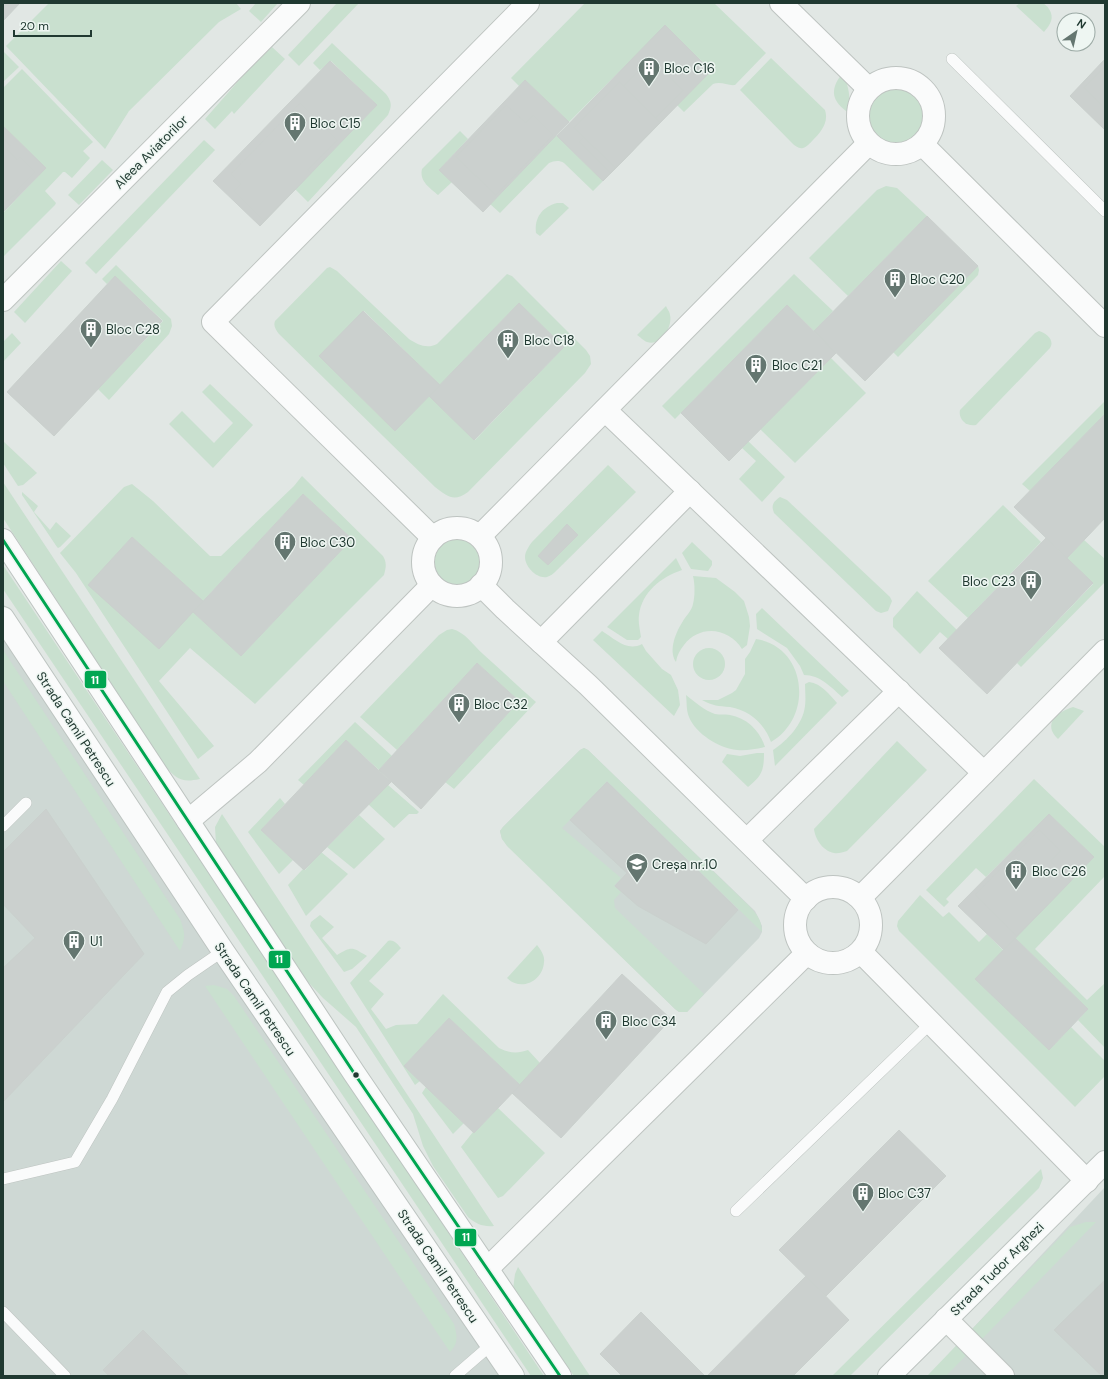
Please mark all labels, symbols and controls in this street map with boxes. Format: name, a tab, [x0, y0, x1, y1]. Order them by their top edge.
scale bar	[14, 12, 91, 38]
north arrow	[1056, 12, 1096, 52]
text: N	[1074, 16, 1089, 32]
text: 20 m	[20, 18, 49, 34]
building icon: Bloc C16	[636, 55, 662, 88]
place label: Bloc C16	[664, 60, 715, 77]
building icon: Bloc C15	[282, 110, 308, 143]
street label: Aleea Aviatorilor	[110, 111, 192, 193]
place label: Bloc C15	[310, 115, 361, 132]
building icon: Bloc C20	[882, 266, 908, 299]
place label: Bloc C20	[910, 271, 965, 288]
building icon: Bloc C28	[78, 316, 104, 349]
place label: Bloc C28	[106, 321, 160, 338]
building icon: Bloc C18	[495, 327, 521, 360]
place label: Bloc C18	[524, 332, 575, 349]
building icon: Bloc C21	[743, 352, 769, 385]
place label: Bloc C21	[772, 357, 822, 374]
building icon: Bloc C30	[272, 529, 298, 562]
place label: Bloc C30	[300, 534, 355, 551]
building icon: Bloc C23	[1018, 568, 1044, 601]
place label: Bloc C23	[962, 573, 1016, 590]
street label: Strada Camil Petrescu	[33, 668, 119, 790]
line badge: 11	[84, 670, 107, 689]
text: 11	[91, 673, 99, 687]
building icon: Bloc C32	[446, 691, 472, 724]
place label: Bloc C32	[474, 696, 528, 713]
school or university icon: Creșa nr.10	[624, 851, 650, 884]
place label: Creșa nr.10	[652, 856, 717, 873]
building icon: Bloc C26	[1003, 858, 1029, 891]
place label: Bloc C26	[1032, 863, 1086, 880]
building icon: U1	[61, 928, 87, 961]
place label: U1	[90, 933, 103, 950]
street label: Strada Camil Petrescu	[211, 939, 299, 1059]
line badge: 11	[268, 950, 291, 969]
text: 11	[275, 952, 283, 966]
building icon: Bloc C34	[593, 1008, 619, 1041]
place label: Bloc C34	[622, 1013, 676, 1030]
unlabelled marker	[351, 1070, 361, 1080]
building icon: Bloc C37	[850, 1180, 876, 1213]
place label: Bloc C37	[878, 1185, 931, 1202]
street label: Strada Camil Petrescu	[394, 1206, 482, 1326]
street label: Strada Tudor Arghezi	[946, 1218, 1048, 1320]
line badge: 11	[454, 1228, 477, 1247]
text: 11	[462, 1230, 470, 1244]

